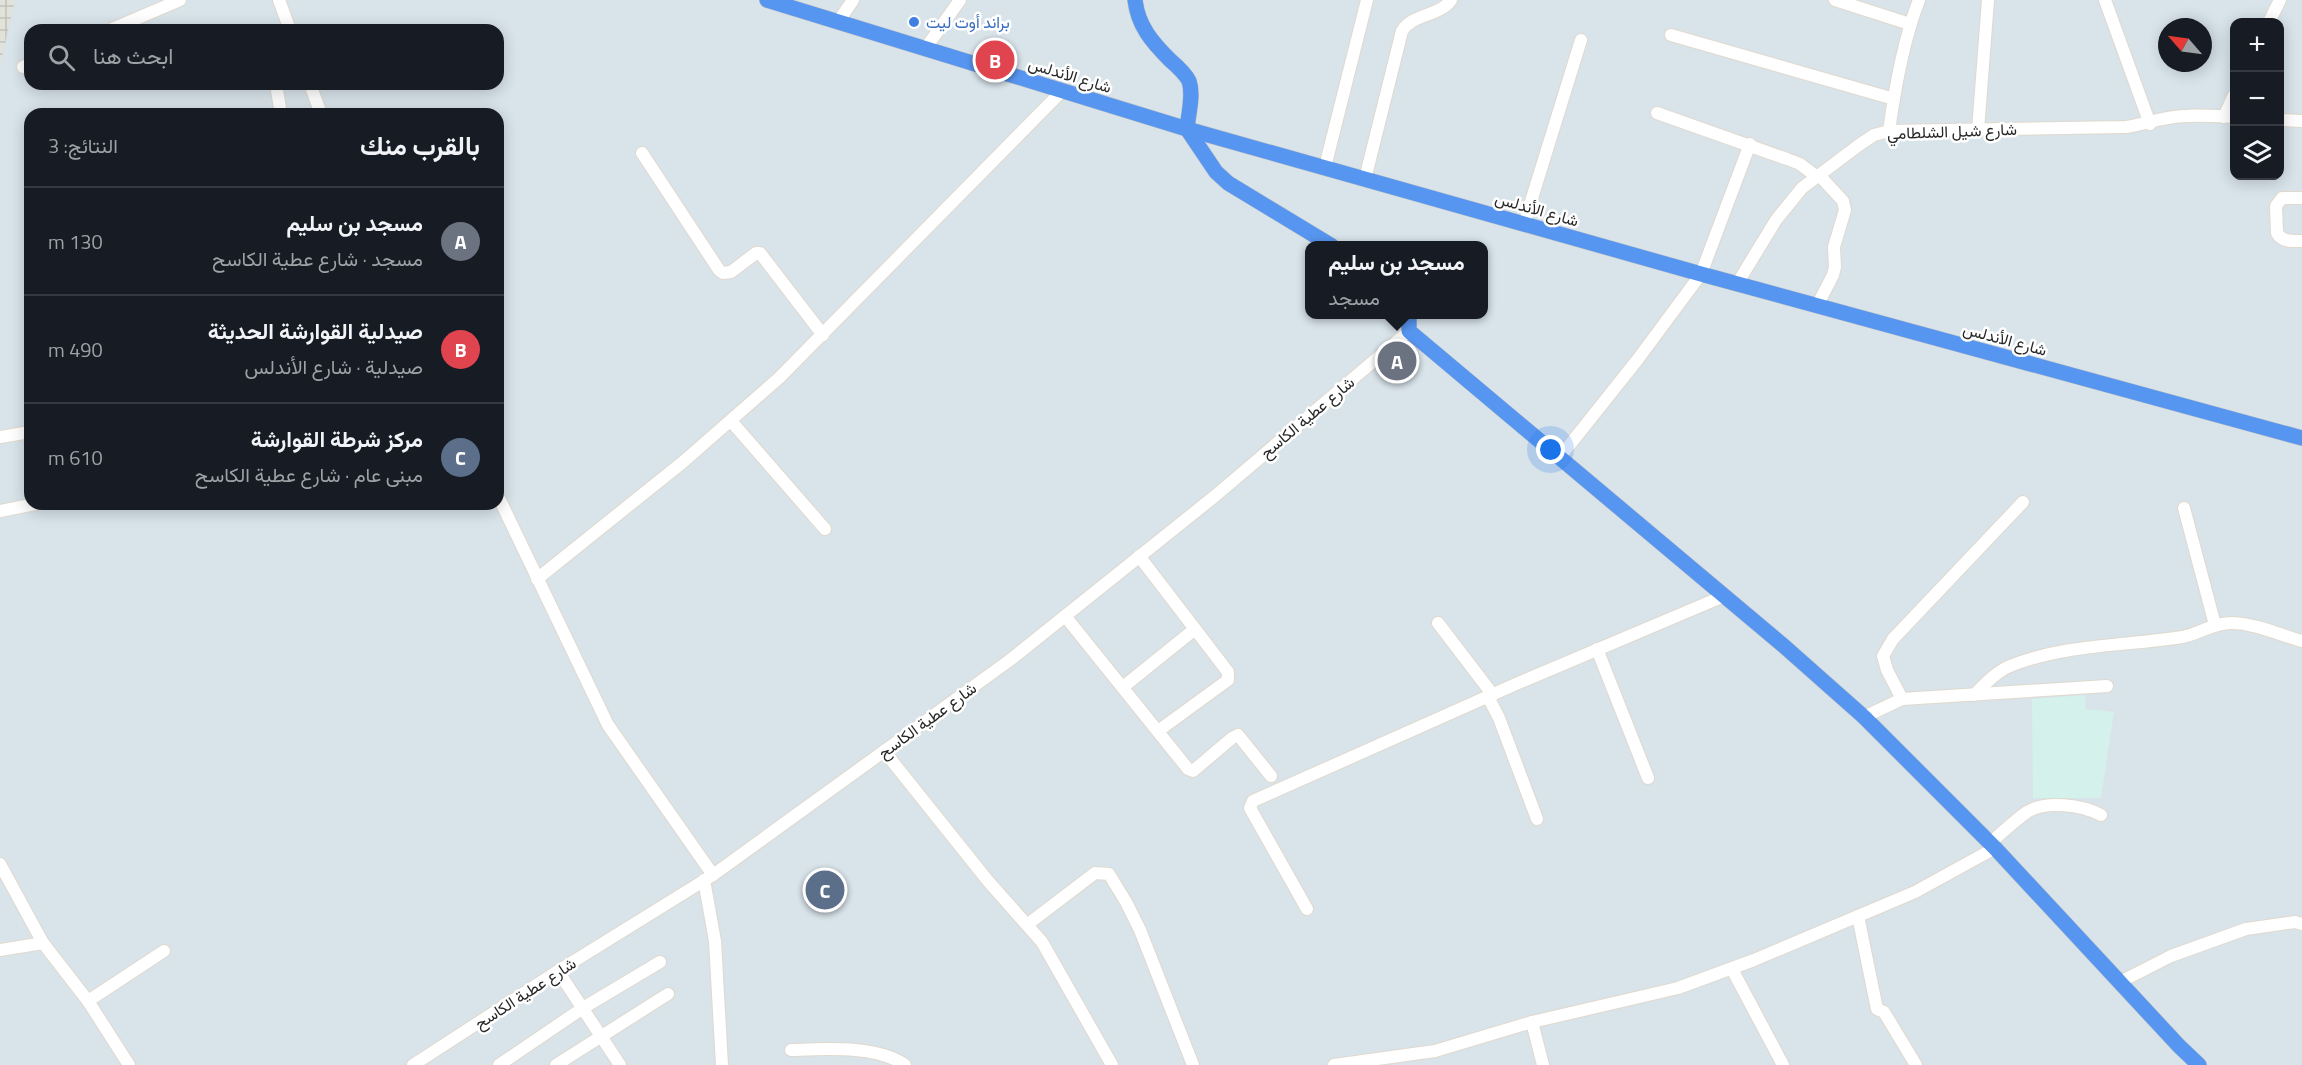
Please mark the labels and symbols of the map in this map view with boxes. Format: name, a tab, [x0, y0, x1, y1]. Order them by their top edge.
place label: براند أوت ليت	[926, 10, 1010, 34]
marker: براند أوت ليت	[907, 15, 921, 29]
north arrow	[2158, 18, 2212, 72]
pin: B	[976, 38, 1014, 82]
street label: شارع الأندلس	[1025, 51, 1115, 99]
street label: شارع شيل الشلطامي	[1887, 117, 2017, 147]
street label: شارع الأندلس	[1492, 186, 1582, 232]
street label: شارع الأندلس	[1960, 316, 2050, 362]
pin: A	[1378, 338, 1416, 384]
street label: شارع عطية الكاسح	[1255, 370, 1359, 464]
your location	[1536, 435, 1565, 464]
street label: شارع عطية الكاسح	[873, 676, 981, 764]
pin: C	[806, 868, 844, 912]
street label: شارع عطية الكاسح	[469, 951, 581, 1035]

